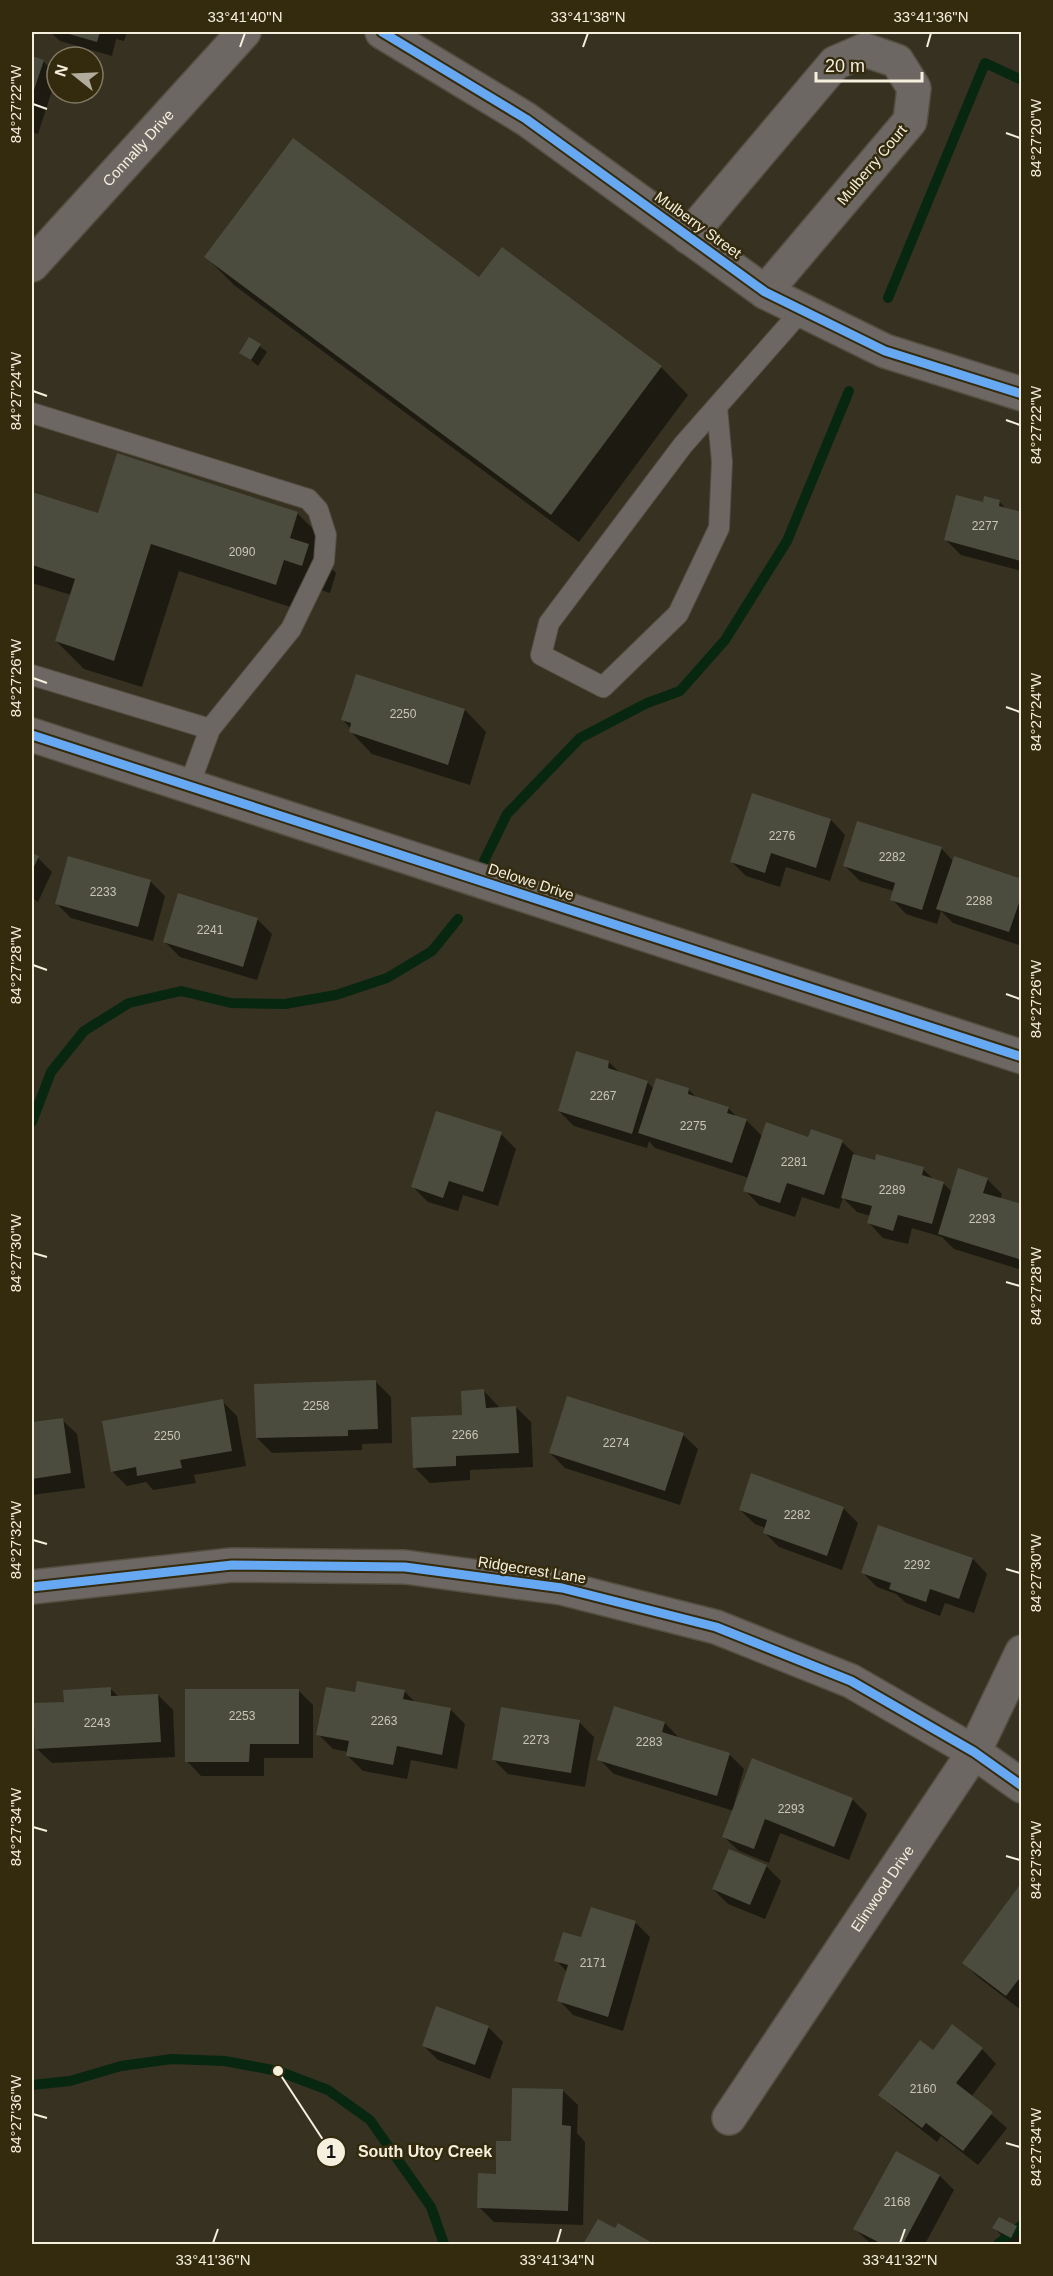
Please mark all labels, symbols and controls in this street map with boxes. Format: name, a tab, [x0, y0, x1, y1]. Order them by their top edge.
text: 33°41'40"N	[207, 8, 283, 25]
text: 33°41'38"N	[550, 8, 626, 25]
text: 33°41'36"N	[893, 8, 969, 25]
north arrow	[45, 45, 105, 105]
scale bar	[816, 45, 922, 83]
text: 20 m	[825, 56, 865, 76]
text: N	[51, 62, 71, 79]
text: 84°27'22"W	[7, 64, 24, 143]
text: 84°27'20"W	[1027, 98, 1044, 177]
street label: Connally Drive	[99, 106, 177, 190]
street label: Mulberry Court	[833, 121, 911, 208]
street label: Mulberry Street	[652, 188, 745, 262]
text: 84°27'24"W	[7, 351, 24, 430]
text: 84°27'22"W	[1027, 385, 1044, 464]
house number: 2277	[972, 519, 999, 533]
house number: 2090	[229, 545, 256, 559]
text: 84°27'26"W	[7, 638, 24, 717]
text: 84°27'24"W	[1027, 672, 1044, 751]
house number: 2250	[390, 707, 417, 721]
house number: 2276	[769, 829, 796, 843]
house number: 2282	[879, 850, 906, 864]
street label: Delowe Drive	[486, 860, 576, 903]
house number: 2233	[90, 885, 117, 899]
house number: 2288	[966, 894, 993, 908]
house number: 2241	[197, 923, 224, 937]
text: 84°27'28"W	[7, 925, 24, 1004]
text: 84°27'26"W	[1027, 959, 1044, 1038]
house number: 2267	[590, 1089, 617, 1103]
house number: 2275	[680, 1119, 707, 1133]
house number: 2281	[781, 1155, 808, 1169]
house number: 2289	[879, 1183, 906, 1197]
house number: 2293	[969, 1212, 996, 1226]
text: 84°27'30"W	[7, 1213, 24, 1292]
text: 84°27'28"W	[1027, 1246, 1044, 1325]
house number: 2258	[303, 1399, 330, 1413]
house number: 2266	[452, 1428, 479, 1442]
house number: 2250	[154, 1429, 181, 1443]
house number: 2274	[603, 1436, 630, 1450]
text: 84°27'32"W	[7, 1500, 24, 1579]
house number: 2282	[784, 1508, 811, 1522]
text: 84°27'30"W	[1027, 1533, 1044, 1612]
street label: Ridgecrest Lane	[477, 1553, 587, 1586]
house number: 2292	[904, 1558, 931, 1572]
house number: 2253	[229, 1709, 256, 1723]
house number: 2263	[371, 1714, 398, 1728]
house number: 2243	[84, 1716, 111, 1730]
house number: 2273	[523, 1733, 550, 1747]
house number: 2283	[636, 1735, 663, 1749]
text: 84°27'34"W	[7, 1787, 24, 1866]
house number: 2293	[778, 1802, 805, 1816]
text: 84°27'32"W	[1027, 1820, 1044, 1899]
street label: Elinwood Drive	[847, 1842, 917, 1935]
house number: 2171	[580, 1956, 607, 1970]
text: 84°27'36"W	[7, 2074, 24, 2153]
house number: 2160	[910, 2082, 937, 2096]
text: 84°27'34"W	[1027, 2107, 1044, 2186]
callout: South Utoy Creek	[316, 2135, 504, 2169]
text: 1	[326, 2142, 336, 2162]
text: South Utoy Creek	[358, 2143, 492, 2160]
house number: 2168	[884, 2195, 911, 2209]
text: 33°41'36"N	[175, 2251, 251, 2268]
text: 33°41'34"N	[519, 2251, 595, 2268]
text: 33°41'32"N	[862, 2251, 938, 2268]

